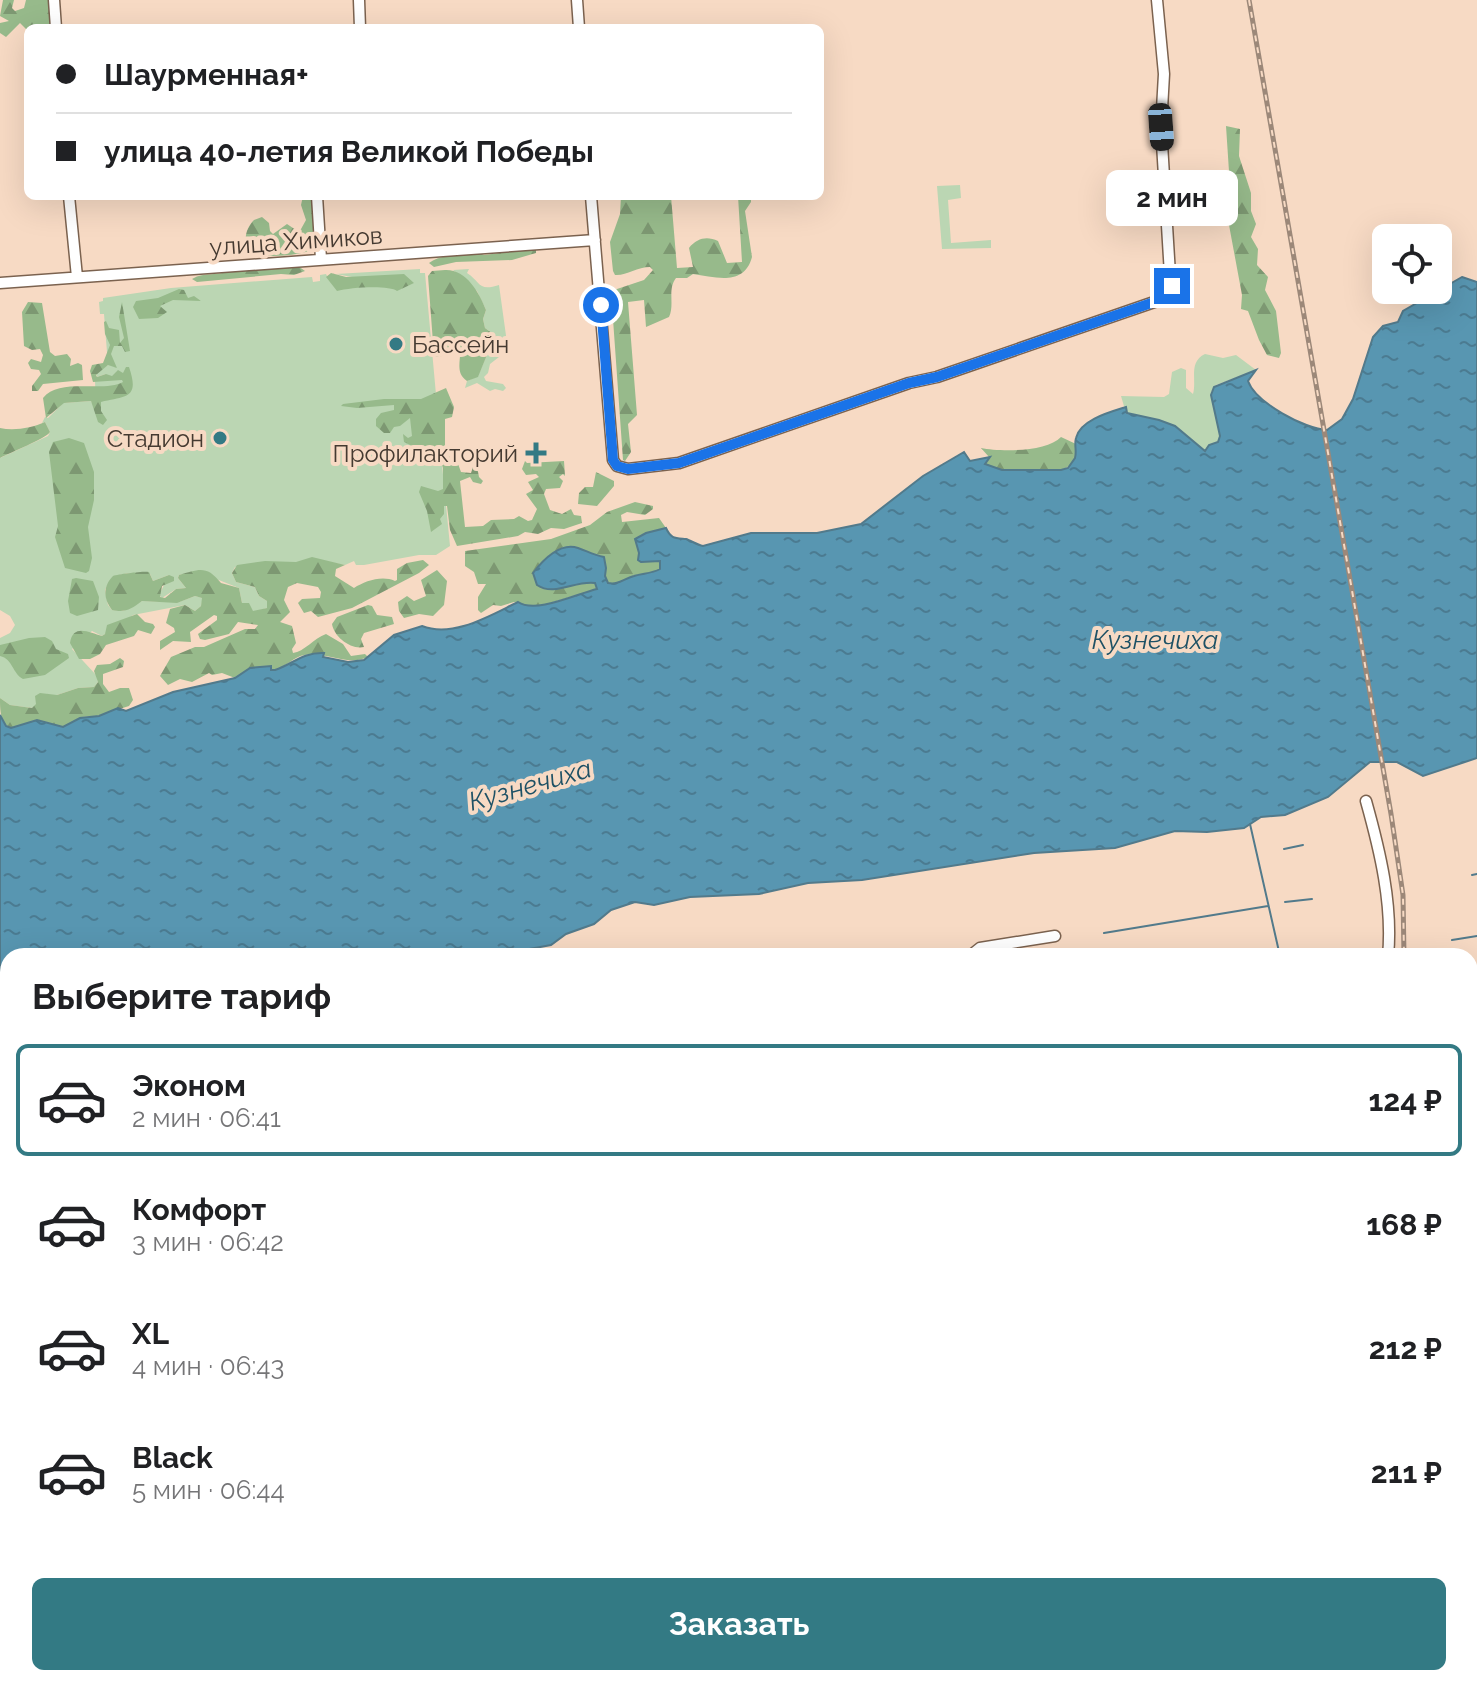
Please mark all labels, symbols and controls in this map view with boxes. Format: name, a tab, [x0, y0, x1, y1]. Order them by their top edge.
text: Шаурменная+	[104, 57, 309, 92]
car	[1147, 102, 1175, 152]
text: улица 40-летия Великой Победы	[104, 134, 594, 169]
callout: 2 мин	[1106, 170, 1238, 226]
text: 2 мин	[1136, 183, 1208, 213]
street label: улица Химиков	[208, 220, 384, 262]
map controls	[1372, 224, 1452, 304]
button: locate	[1372, 224, 1452, 304]
route end	[1154, 268, 1190, 304]
route start	[583, 287, 619, 323]
place label: Бассейн	[412, 330, 509, 359]
marker: Бассейн	[387, 335, 405, 353]
place label: Стадион	[107, 424, 204, 453]
marker: Стадион	[211, 429, 229, 447]
place label: Профилакторий	[333, 439, 518, 468]
marker: Профилакторий	[525, 442, 547, 464]
water label: Кузнечиха	[1092, 625, 1218, 655]
water label: Кузнечиха	[465, 753, 595, 817]
text: Выберите тариф	[32, 975, 331, 1017]
icon: car	[36, 1064, 108, 1136]
text: Эконом	[132, 1068, 246, 1103]
text: 124 ₽	[1369, 1083, 1442, 1118]
text: 2 мин · 06:41	[132, 1103, 281, 1133]
icon: car	[36, 1188, 108, 1260]
text: Комфорт	[132, 1192, 266, 1227]
text: 168 ₽	[1366, 1207, 1442, 1242]
text: 3 мин · 06:42	[132, 1227, 284, 1257]
icon: car	[36, 1312, 108, 1384]
text: XL	[132, 1316, 169, 1351]
text: 212 ₽	[1369, 1331, 1442, 1366]
text: 4 мин · 06:43	[132, 1351, 284, 1381]
icon: car	[36, 1436, 108, 1508]
text: Black	[132, 1440, 213, 1475]
text: 211 ₽	[1371, 1455, 1442, 1490]
text: 5 мин · 06:44	[132, 1475, 285, 1505]
button: Заказать	[32, 1578, 1446, 1670]

